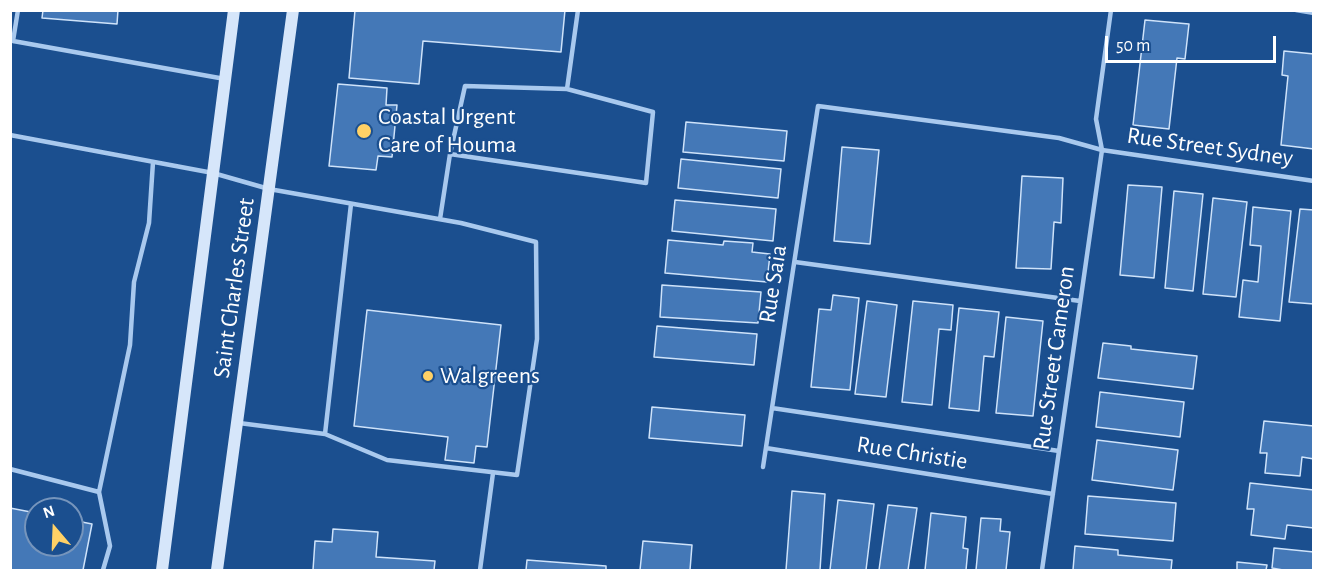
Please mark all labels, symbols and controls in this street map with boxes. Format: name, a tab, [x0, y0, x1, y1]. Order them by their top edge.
scale bar	[1108, 24, 1279, 62]
text: 50 m	[1116, 37, 1150, 55]
place label: Coastal Urgent Care of Houma	[378, 103, 517, 159]
street label: Rue Street Sydney	[1125, 121, 1295, 173]
marker: Coastal Urgent Care of Houma	[355, 122, 373, 140]
street label: Saint Charles Street	[207, 196, 261, 380]
street label: Rue Saia	[753, 243, 793, 325]
street label: Rue Street Cameron	[1027, 264, 1081, 452]
place label: Walgreens	[440, 362, 540, 390]
marker: Walgreens	[421, 369, 435, 383]
street label: Rue Christie	[855, 430, 969, 476]
north arrow	[24, 497, 84, 557]
text: N	[41, 502, 57, 521]

